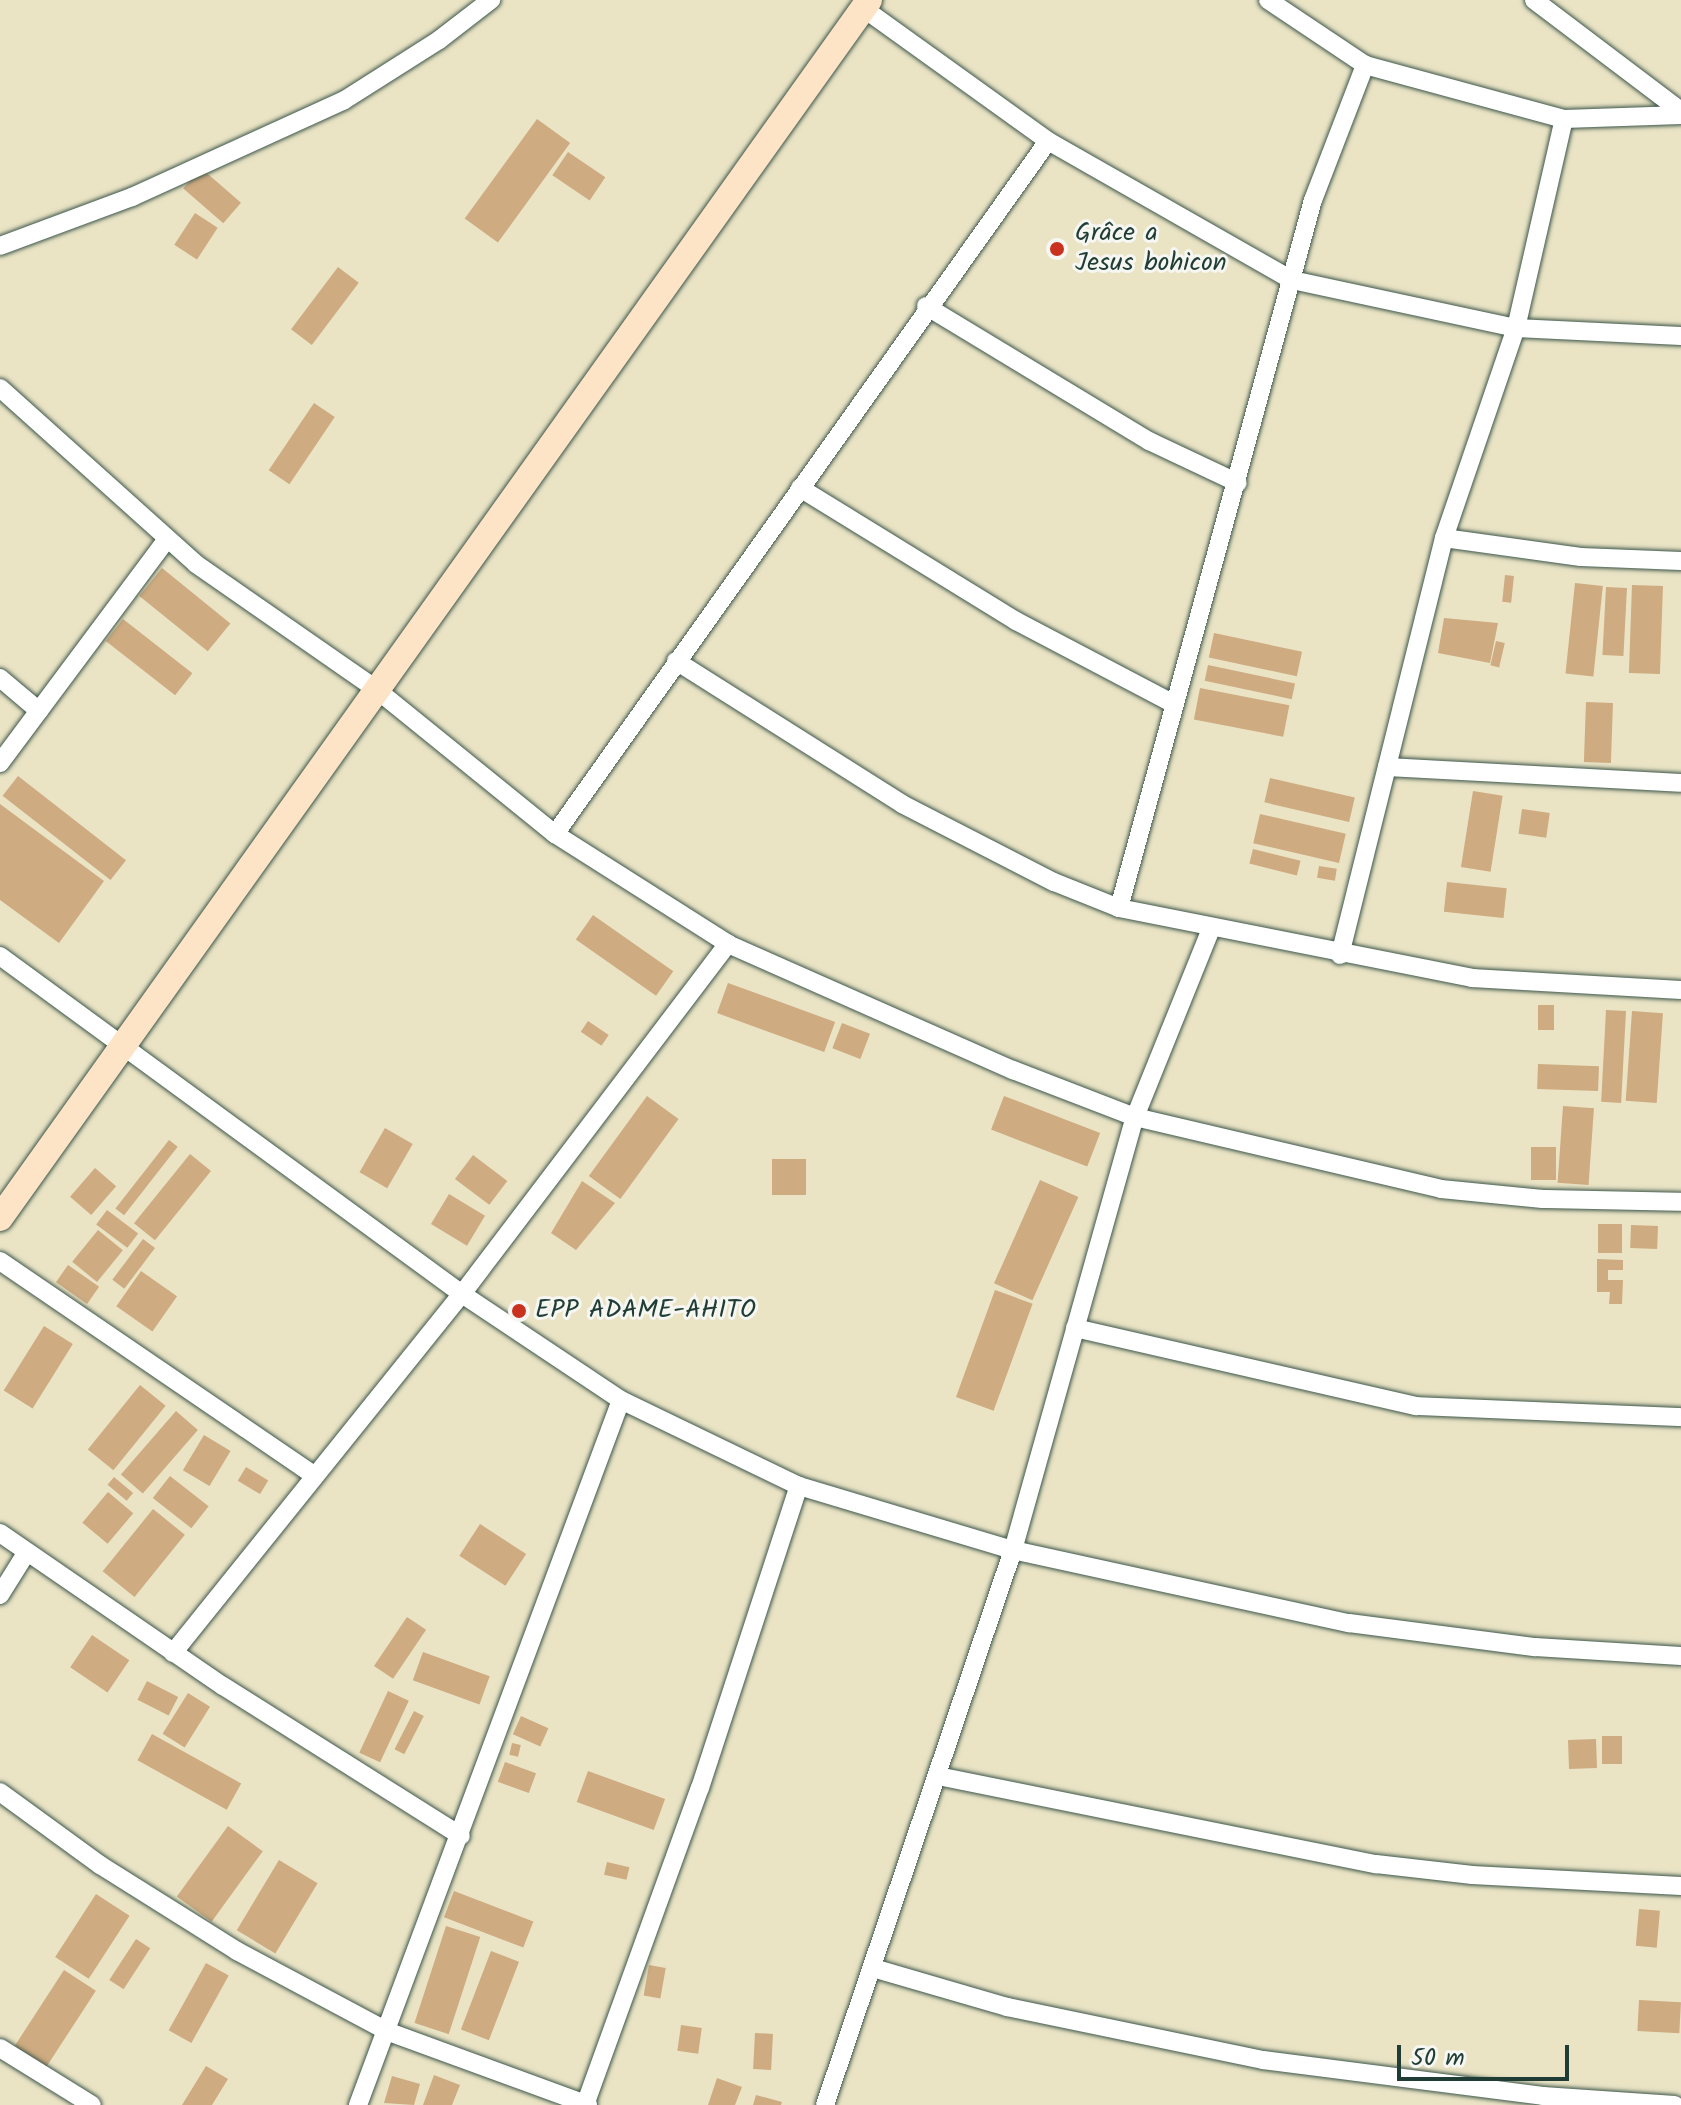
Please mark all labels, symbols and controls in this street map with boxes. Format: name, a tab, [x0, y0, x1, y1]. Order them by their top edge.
place label: Grâce a Jesus bohicon	[1075, 218, 1227, 280]
marker: Grâce a Jesus bohicon	[1046, 238, 1068, 260]
place label: EPP ADAME-AHITO	[535, 1295, 756, 1327]
marker: EPP ADAME-AHITO	[510, 1302, 528, 1320]
scale bar	[1401, 2029, 1573, 2079]
text: 50 m	[1411, 2039, 1465, 2078]

